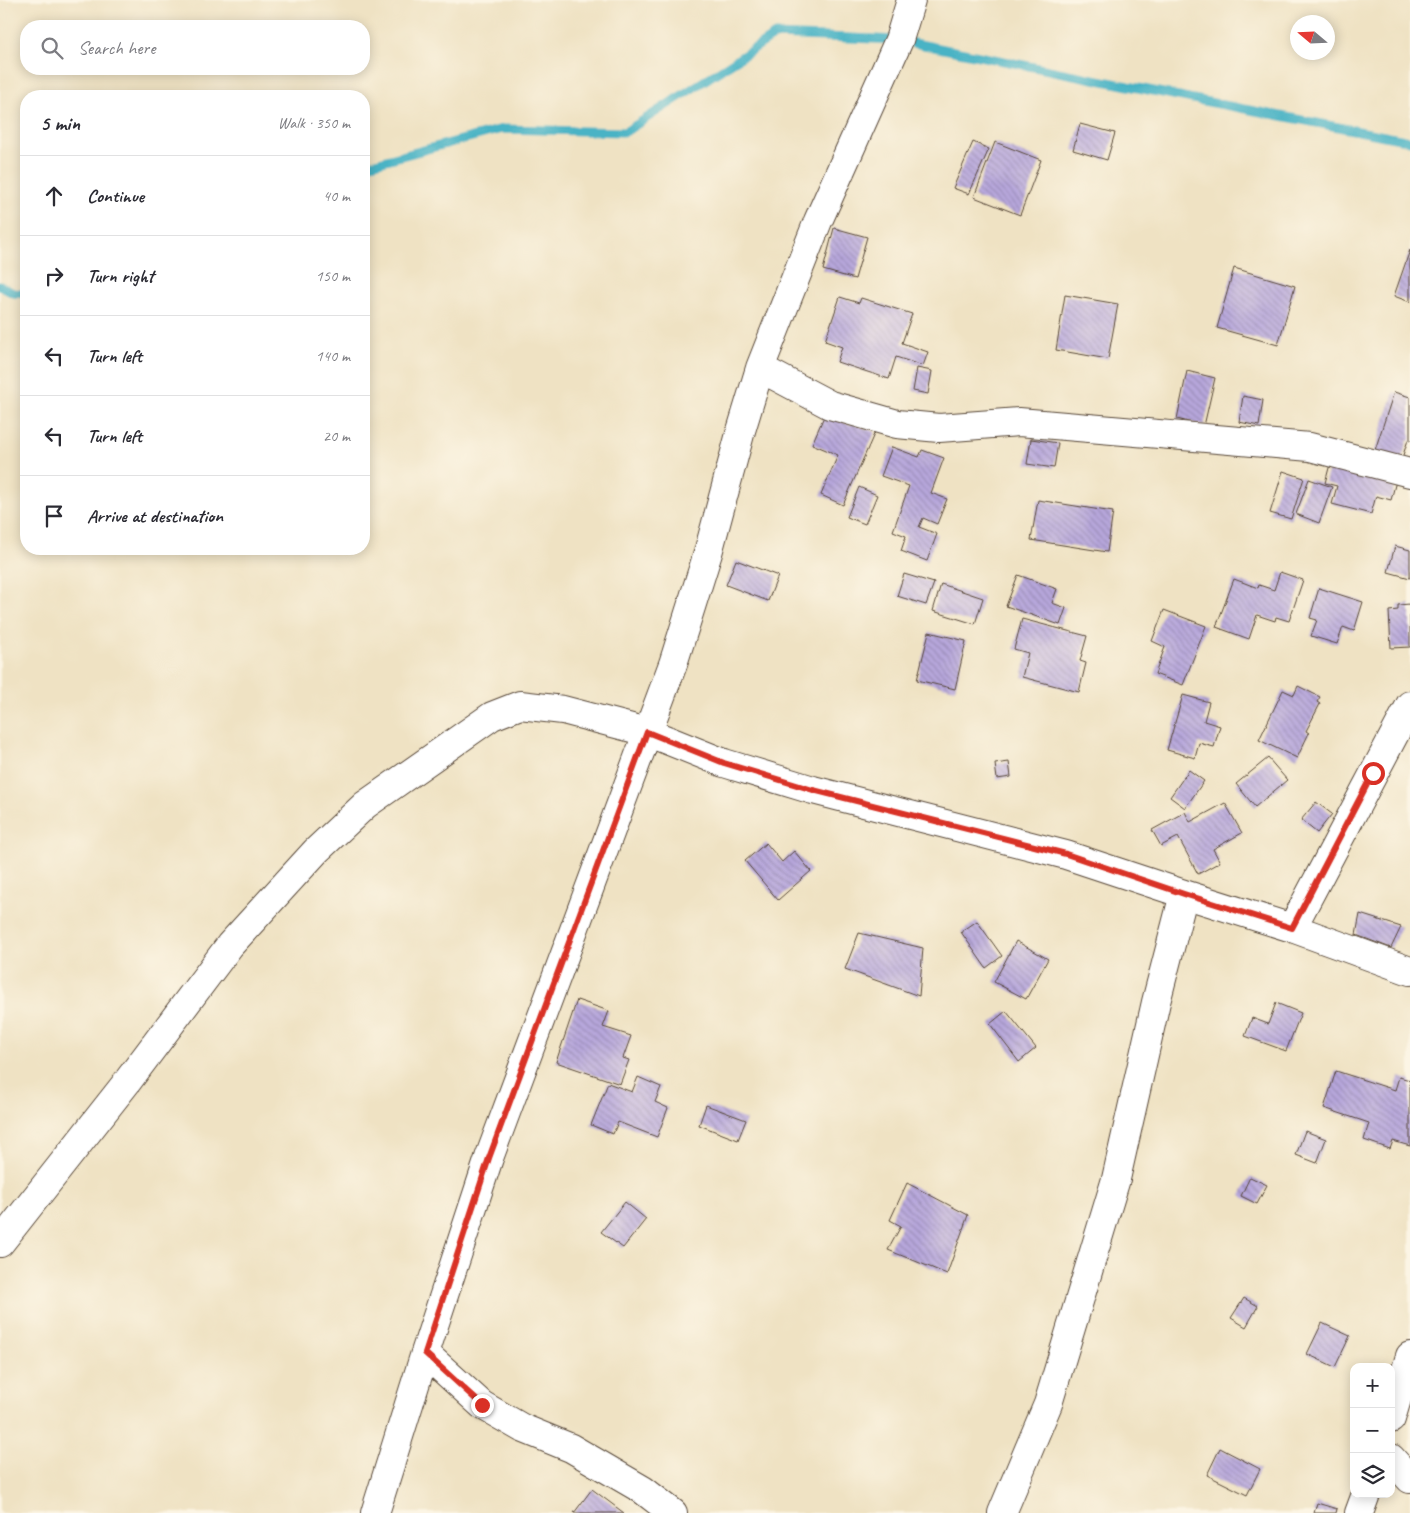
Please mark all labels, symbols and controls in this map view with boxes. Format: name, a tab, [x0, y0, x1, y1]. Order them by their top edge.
north arrow	[1290, 15, 1335, 60]
search box	[20, 20, 370, 75]
icon: search	[38, 34, 66, 62]
text: Search here	[78, 36, 155, 60]
text: 5 min	[40, 110, 80, 136]
text: Walk · 350 m	[278, 113, 350, 133]
icon: ahead	[40, 182, 68, 210]
text: Continue	[87, 184, 144, 208]
text: 40 m	[323, 186, 350, 206]
icon: right	[40, 262, 68, 290]
text: Turn right	[87, 264, 154, 288]
text: 150 m	[316, 266, 350, 286]
icon: left	[40, 342, 68, 370]
text: Turn left	[87, 344, 142, 368]
text: 140 m	[316, 346, 350, 366]
icon: left	[40, 422, 68, 450]
text: Turn left	[87, 424, 142, 448]
text: 20 m	[323, 426, 350, 446]
icon: arrive	[40, 502, 68, 530]
text: Arrive at destination	[87, 504, 223, 528]
route start	[1362, 762, 1385, 785]
map controls	[1350, 1363, 1395, 1498]
button: +	[1350, 1363, 1395, 1408]
route end	[471, 1394, 494, 1417]
button: −	[1350, 1408, 1395, 1453]
button: layers	[1350, 1453, 1395, 1498]

